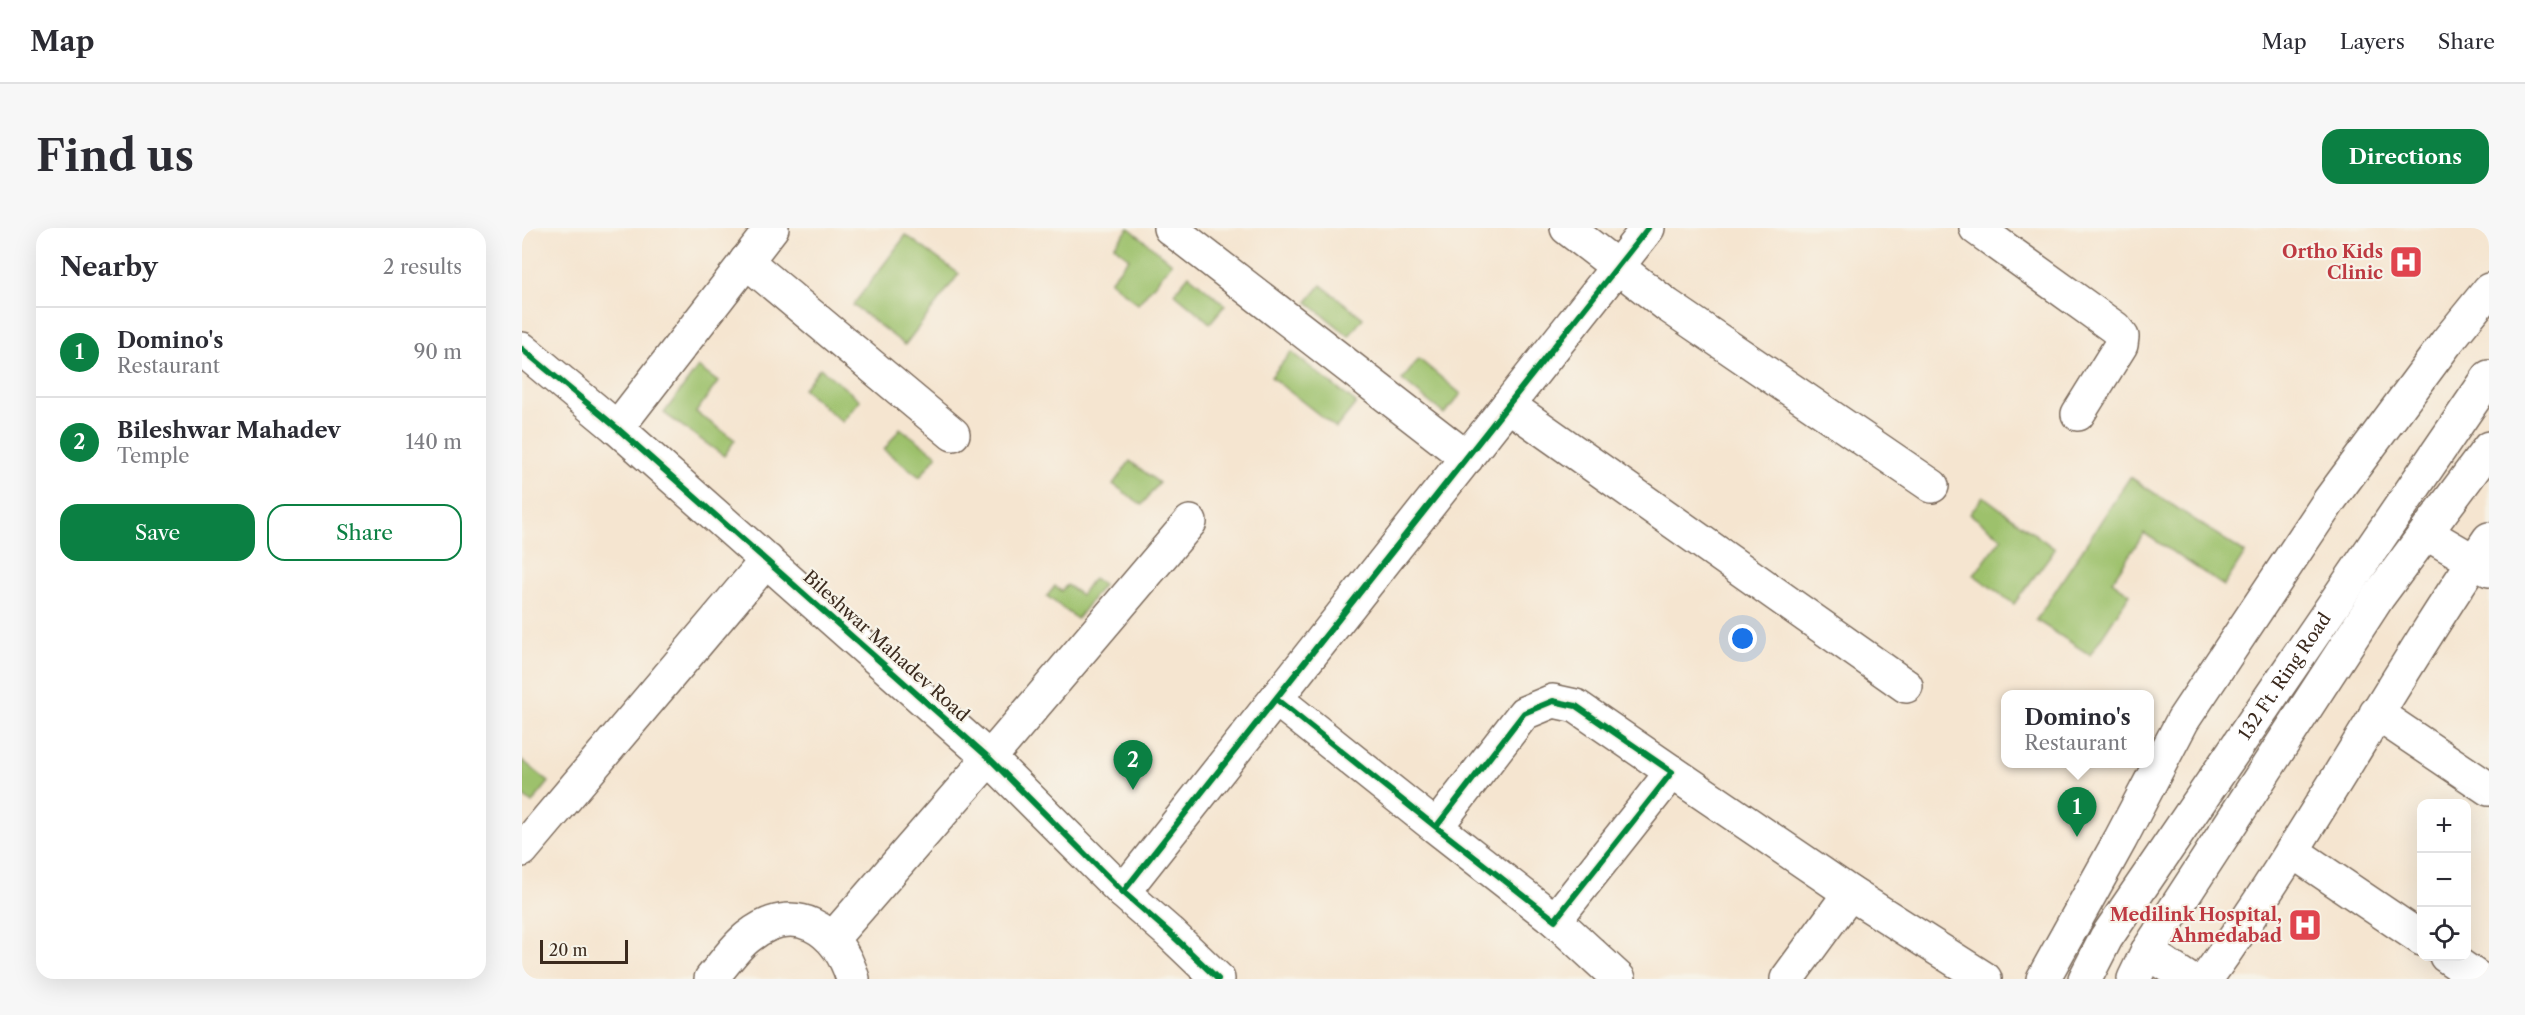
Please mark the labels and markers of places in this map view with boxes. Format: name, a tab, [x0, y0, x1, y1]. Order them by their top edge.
place label: Ortho Kids Clinic	[2282, 241, 2383, 284]
hospital icon: Ortho Kids Clinic	[2388, 244, 2424, 280]
pin: 2	[1114, 740, 1152, 790]
pin: 1	[2058, 788, 2096, 837]
place label: Medilink Hospital, Ahmedabad	[2110, 904, 2282, 947]
hospital icon: Medilink Hospital, Ahmedabad	[2287, 907, 2323, 943]

